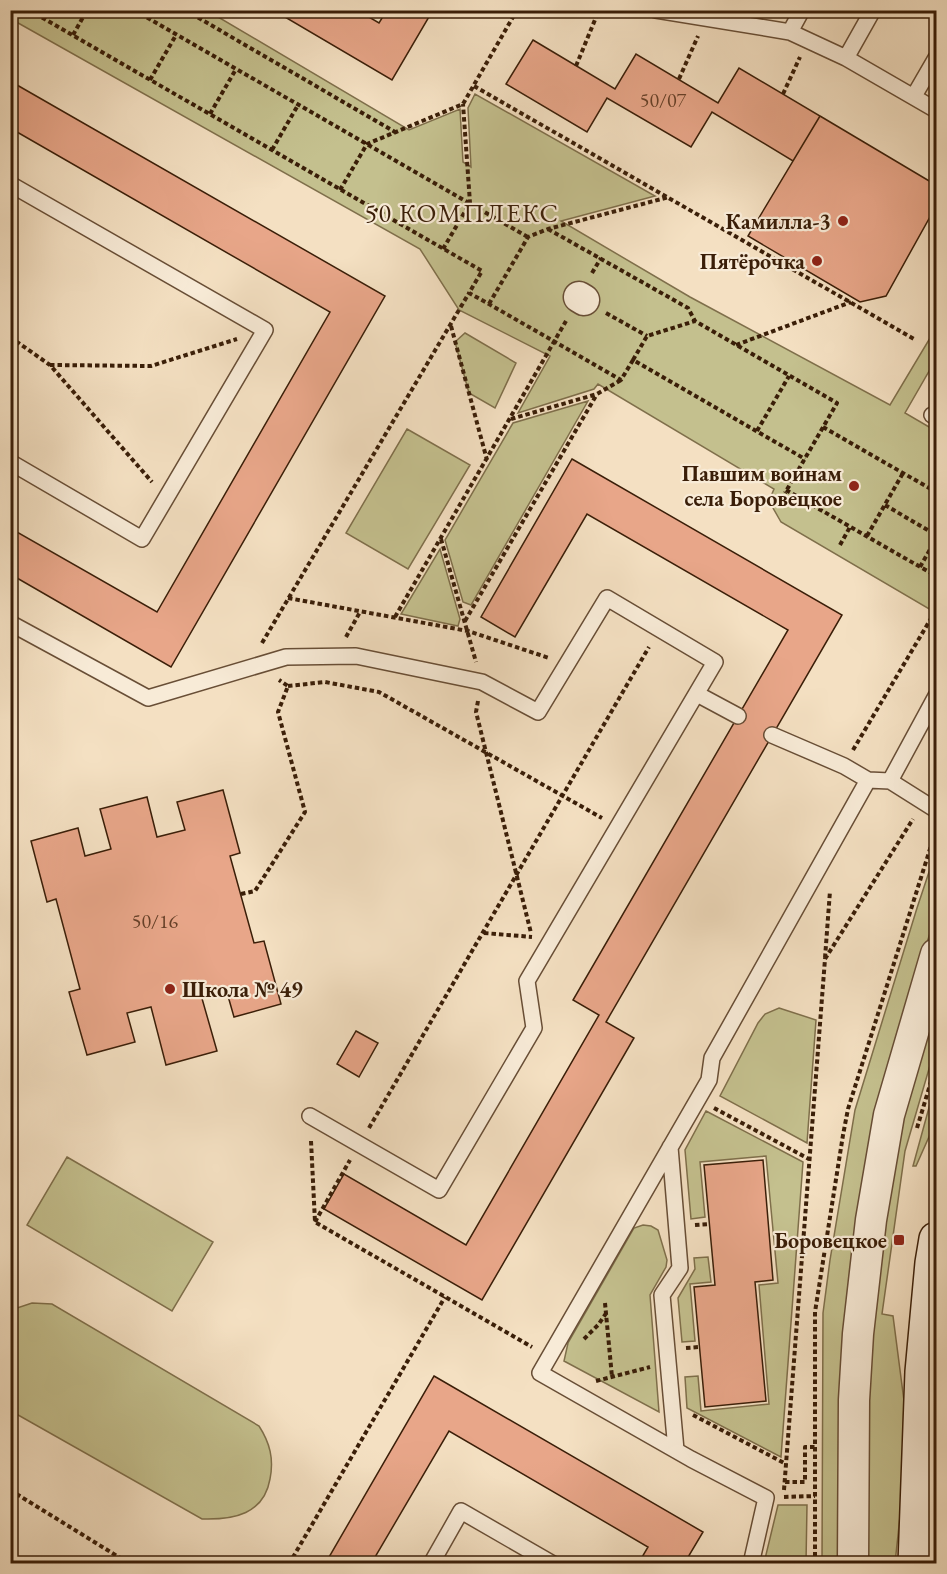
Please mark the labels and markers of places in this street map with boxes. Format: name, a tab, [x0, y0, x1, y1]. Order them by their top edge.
place label: Камилла-3	[726, 207, 831, 236]
marker: Камилла-3	[836, 214, 850, 228]
place label: Пятёрочка	[700, 247, 805, 276]
marker: Пятёрочка	[810, 254, 824, 268]
place label: Павшим воинам села Боровецкое	[682, 459, 842, 513]
marker: Павшим воинам села Боровецкое	[847, 479, 861, 493]
place label: Школа № 49	[182, 975, 303, 1004]
marker: Школа № 49	[163, 982, 177, 996]
place label: Боровецкое	[774, 1226, 887, 1255]
marker: Боровецкое	[892, 1233, 906, 1247]

